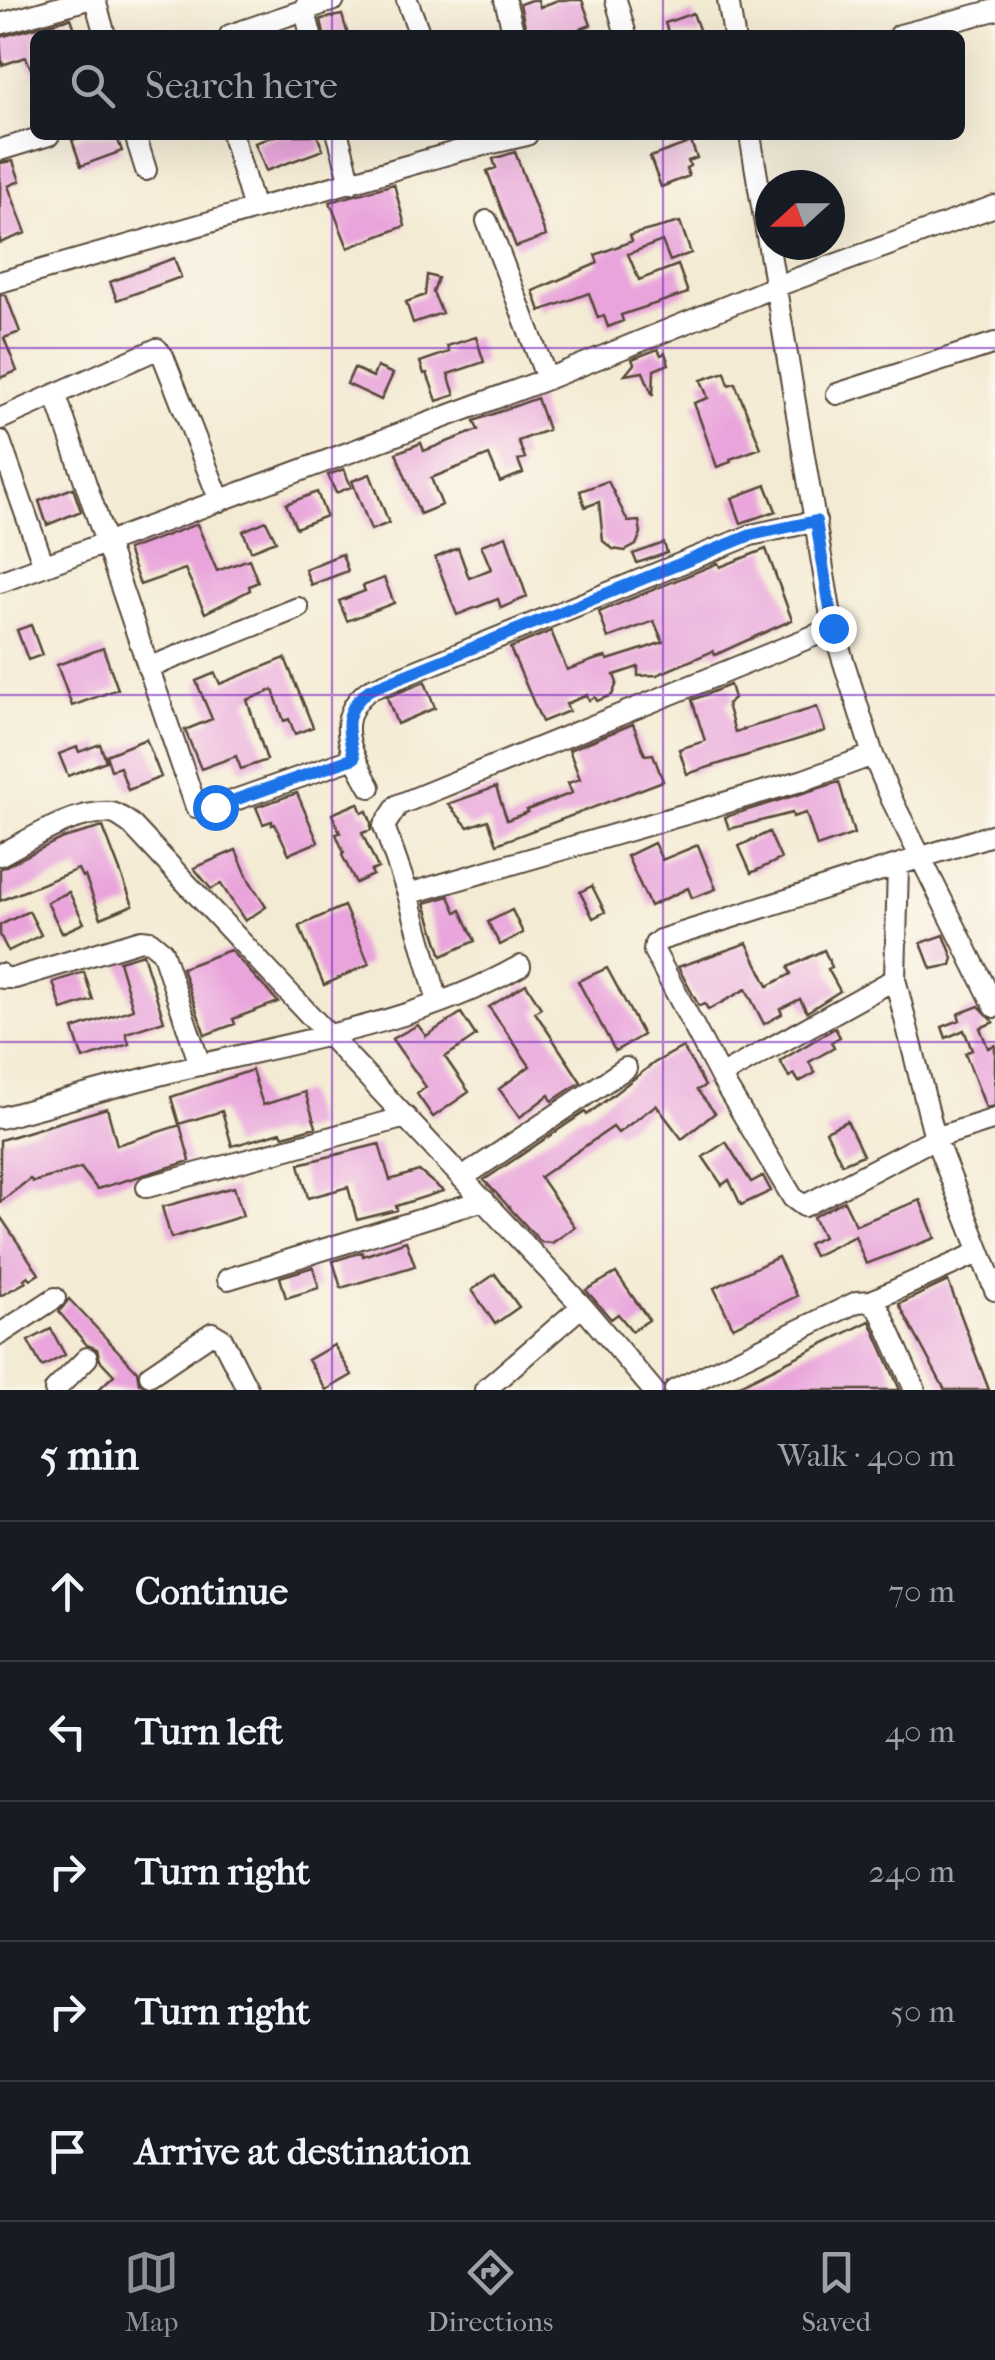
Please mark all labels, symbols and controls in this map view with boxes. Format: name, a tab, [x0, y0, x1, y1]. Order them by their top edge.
search box	[30, 30, 965, 140]
icon: search	[65, 58, 120, 113]
text: Search here	[145, 63, 338, 108]
north arrow	[755, 170, 845, 260]
route end	[811, 606, 857, 652]
route start	[193, 785, 239, 831]
text: 5 min	[40, 1431, 139, 1480]
text: Walk · 400 m	[778, 1437, 955, 1474]
icon: ahead	[40, 1564, 95, 1619]
text: Continue	[135, 1569, 288, 1614]
text: 70 m	[889, 1573, 955, 1610]
icon: left	[40, 1704, 95, 1759]
text: Turn left	[135, 1709, 283, 1754]
text: 40 m	[885, 1713, 955, 1750]
icon: right	[40, 1844, 95, 1899]
text: Turn right	[135, 1849, 310, 1894]
text: 240 m	[869, 1853, 955, 1890]
icon: right	[40, 1984, 95, 2039]
text: Turn right	[135, 1989, 310, 2034]
text: 50 m	[890, 1993, 955, 2030]
icon: arrive	[40, 2124, 95, 2179]
text: Arrive at destination	[135, 2129, 471, 2174]
tab: Map	[124, 2245, 179, 2338]
tab: Directions	[427, 2245, 553, 2338]
tab: Saved	[801, 2245, 871, 2338]

